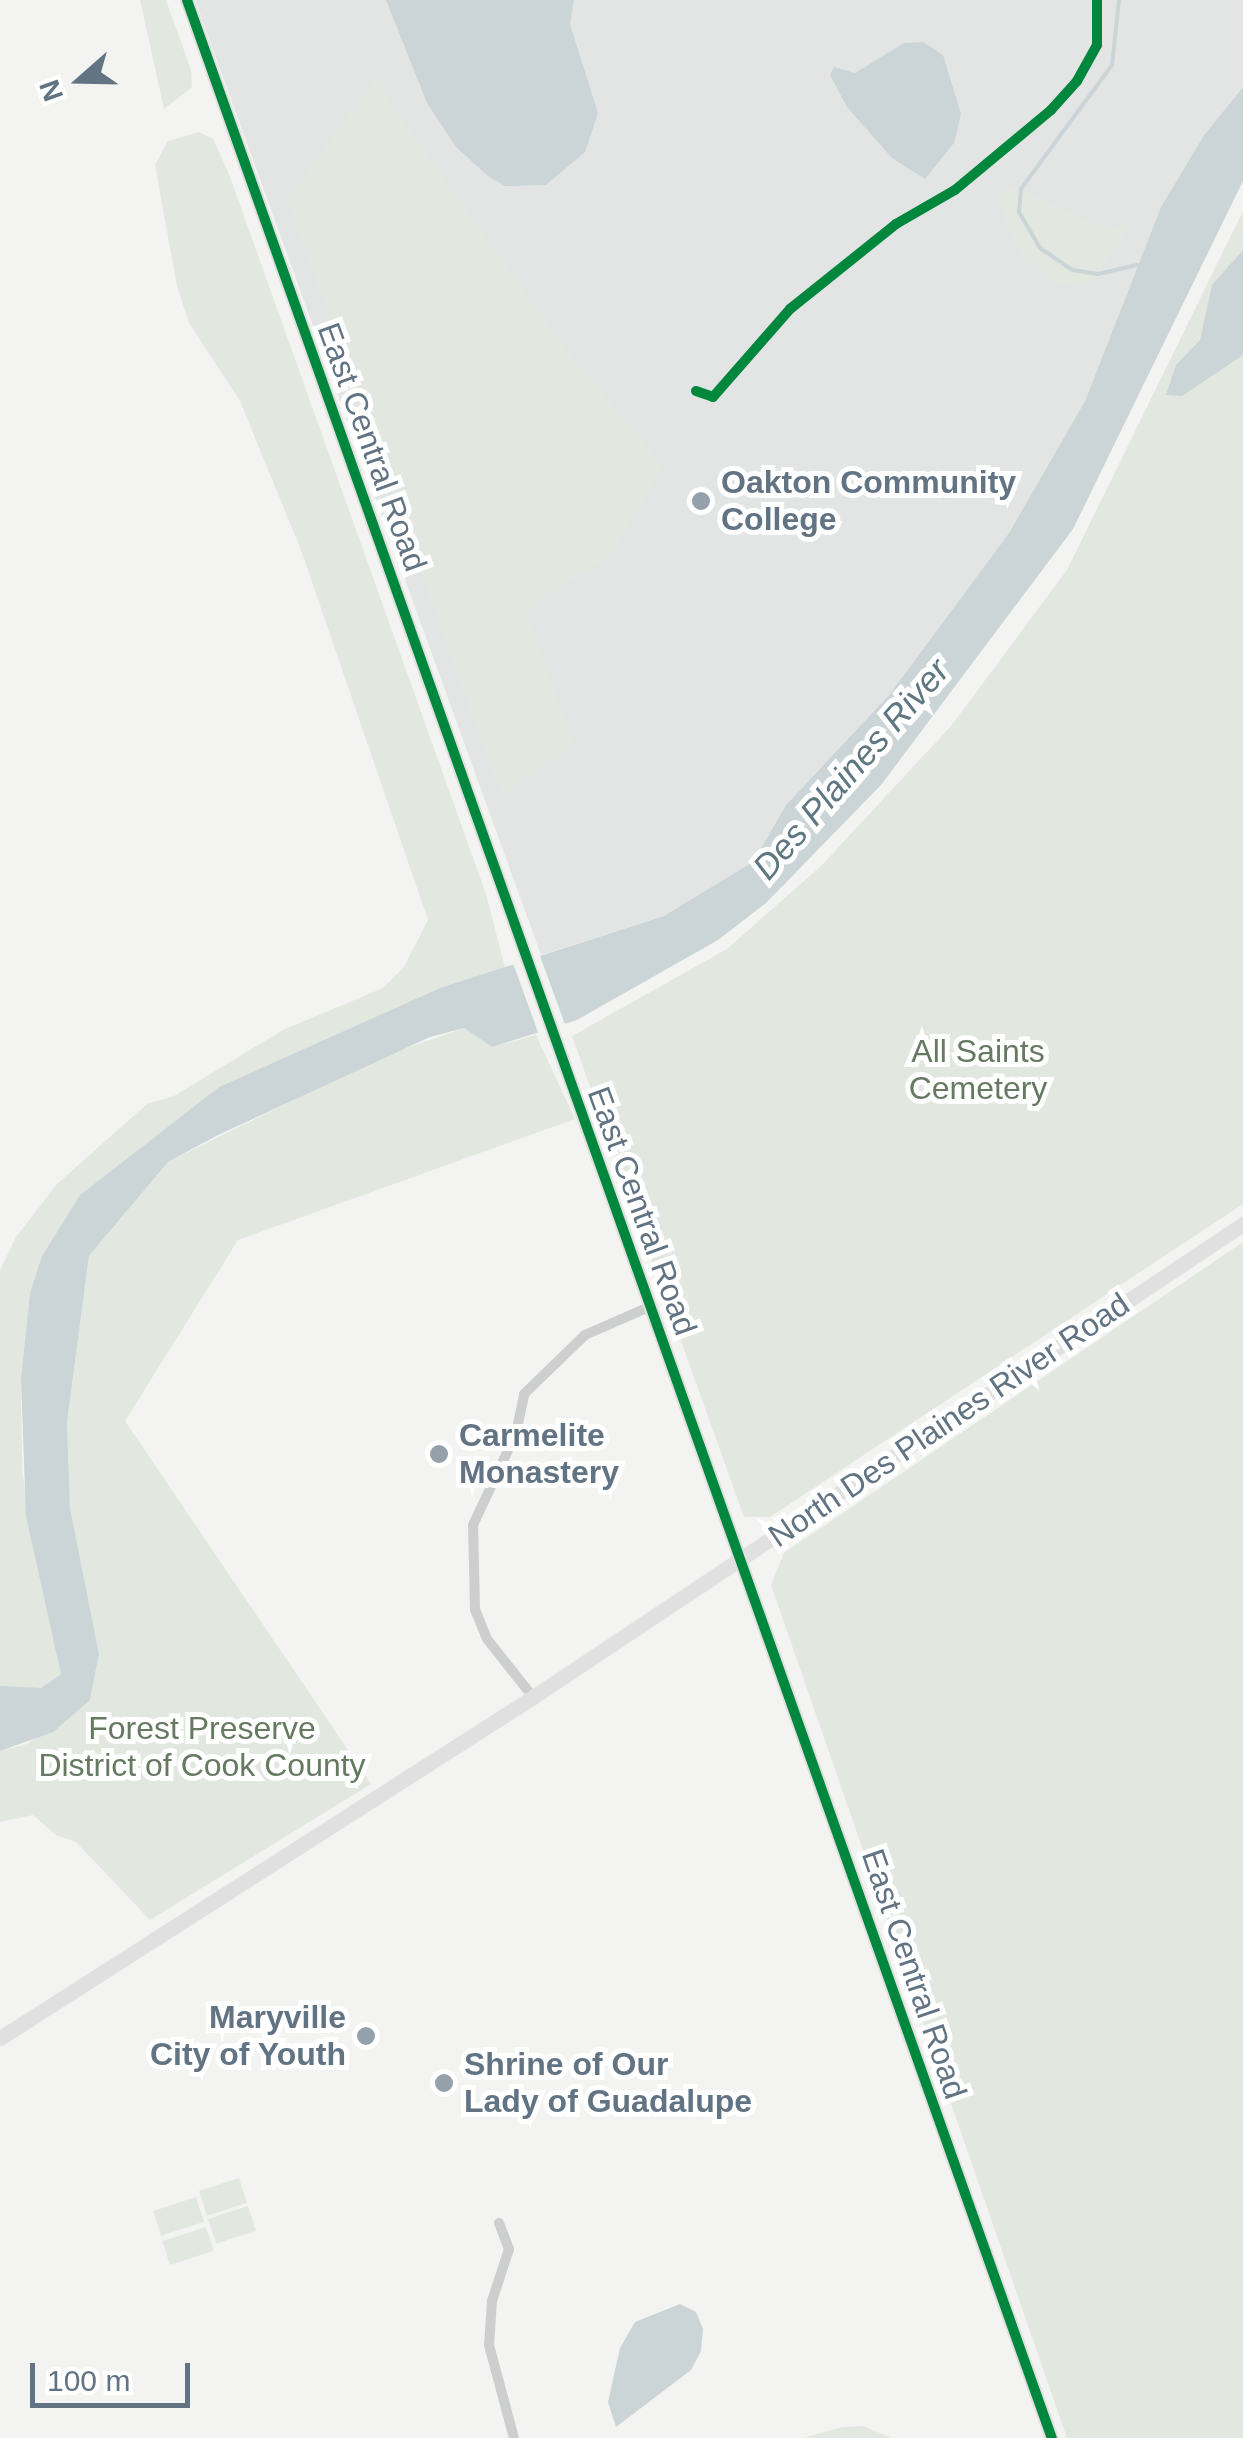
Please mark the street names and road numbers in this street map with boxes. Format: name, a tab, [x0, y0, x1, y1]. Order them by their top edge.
street label: East Central Road	[309, 318, 435, 576]
street label: East Central Road	[579, 1082, 705, 1340]
street label: North Des Plaines River Road	[761, 1285, 1137, 1555]
street label: East Central Road	[853, 1844, 975, 2104]

